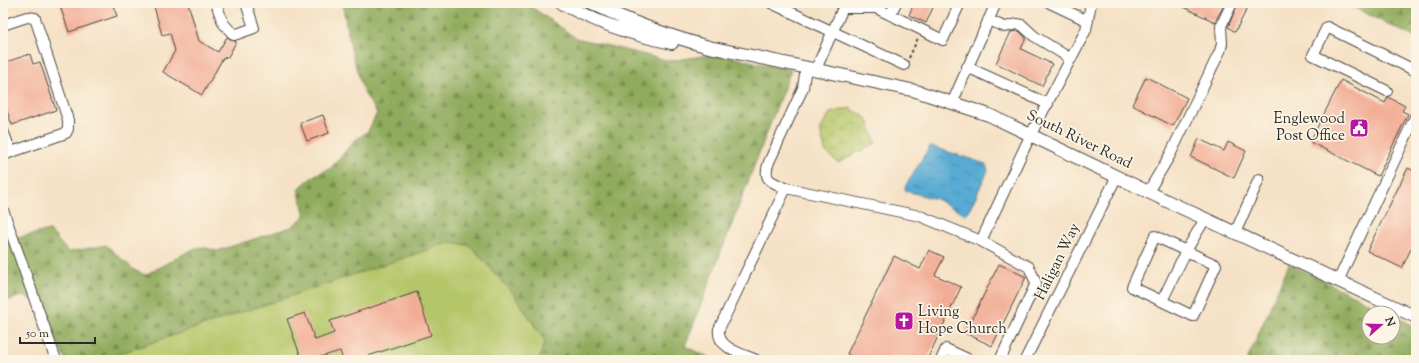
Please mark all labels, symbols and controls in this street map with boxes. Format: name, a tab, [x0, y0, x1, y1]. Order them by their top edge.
street label: South River Road	[1023, 105, 1136, 175]
place label: Englewood Post Office	[1273, 109, 1346, 147]
public building icon: Englewood Post Office	[1348, 117, 1370, 139]
street label: Haligan Way	[1030, 219, 1086, 304]
place label: Living Hope Church	[918, 302, 1007, 340]
north arrow	[1361, 305, 1401, 345]
church icon: Living Hope Church	[893, 310, 915, 332]
text: N	[1380, 314, 1399, 329]
scale bar	[20, 319, 95, 345]
text: 50 m	[25, 325, 49, 343]

